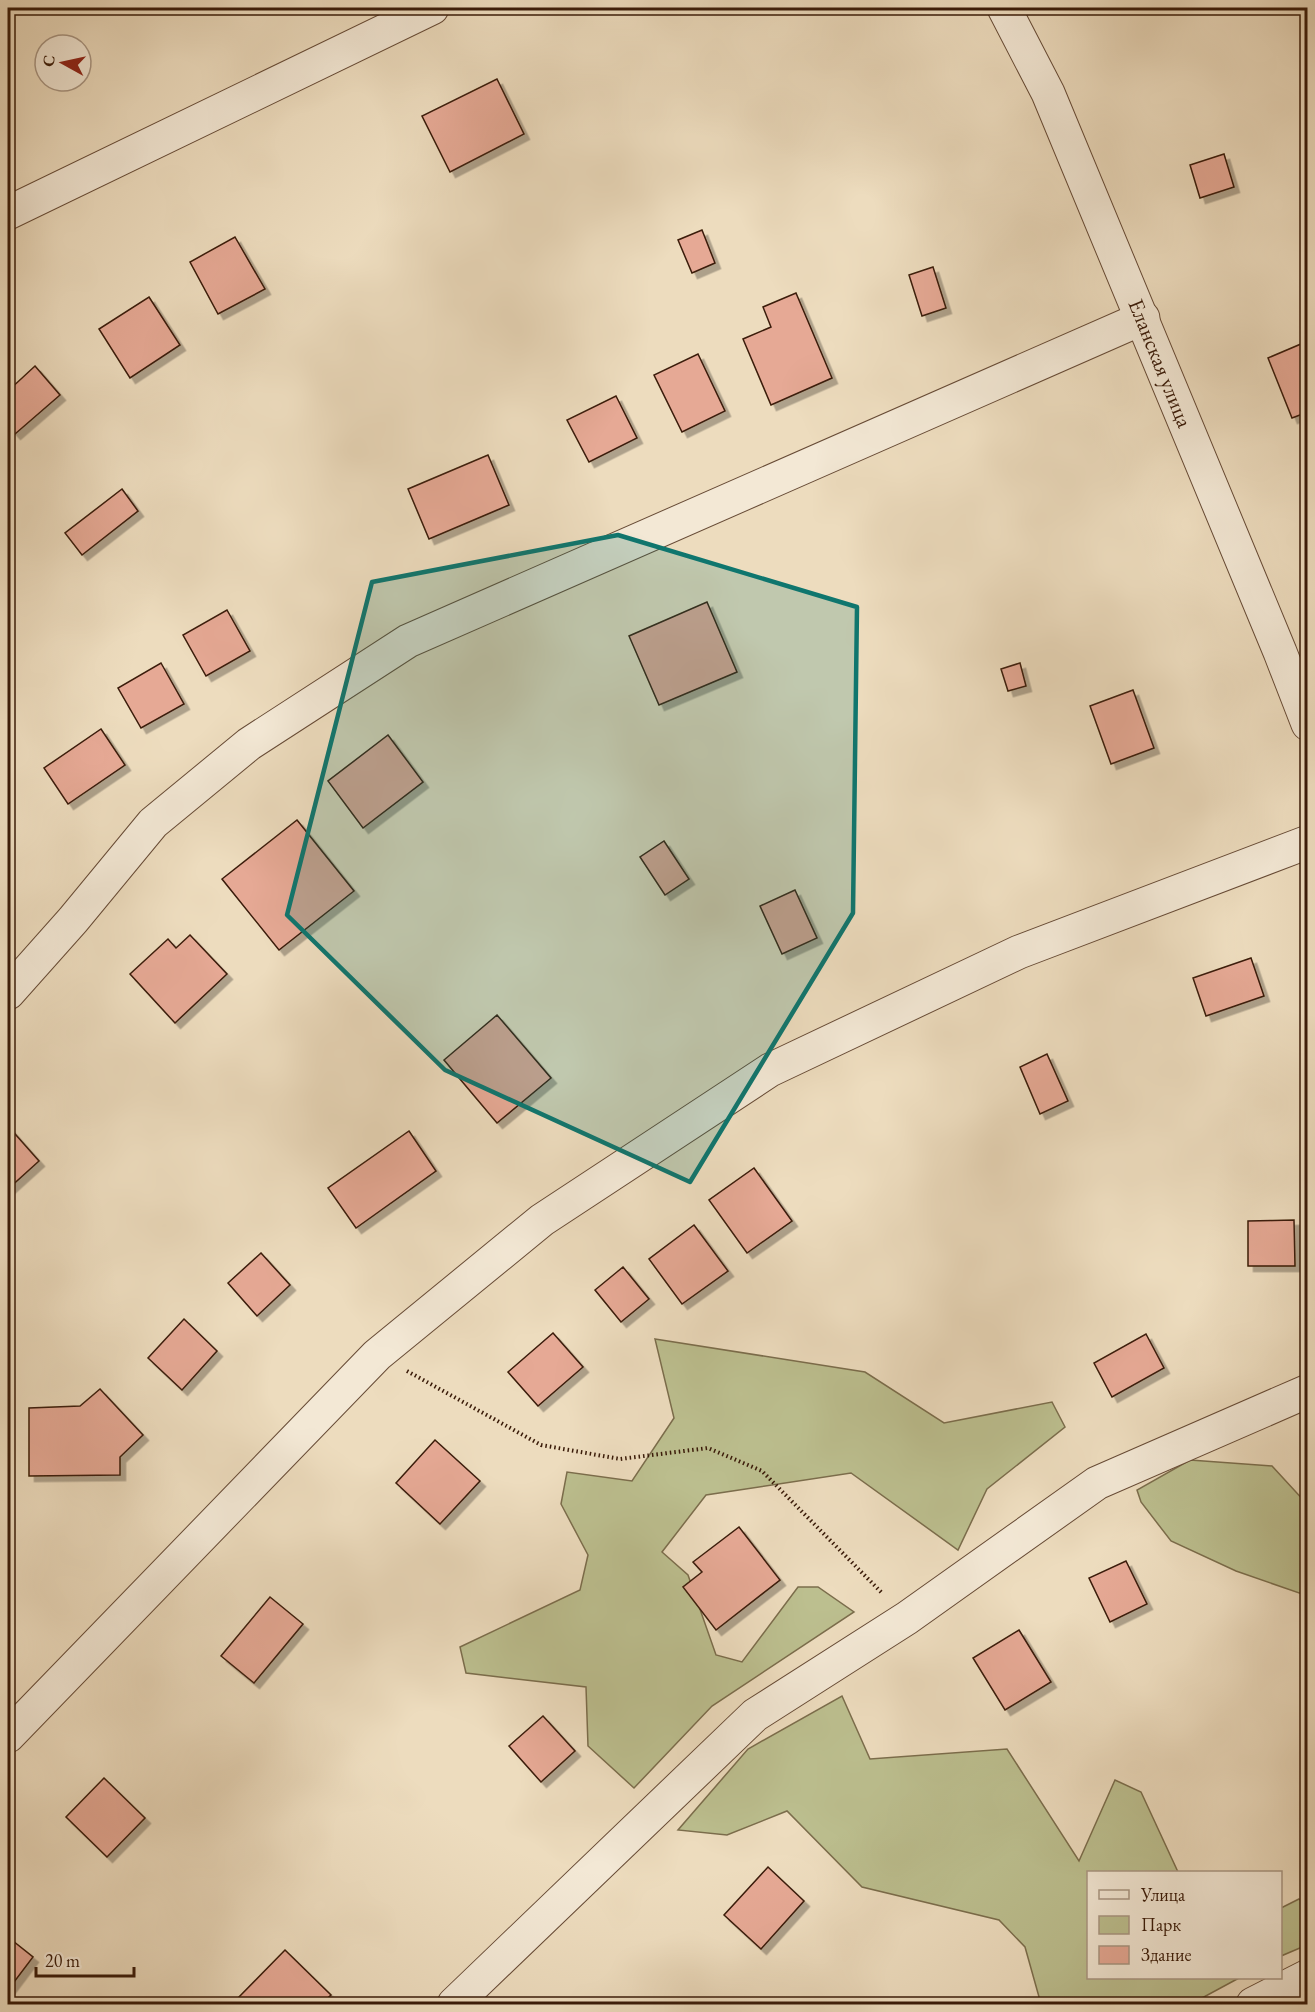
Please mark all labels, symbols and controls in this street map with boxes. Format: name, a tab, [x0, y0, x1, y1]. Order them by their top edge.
north arrow	[33, 33, 93, 93]
text: С	[37, 54, 60, 68]
street label: Еланская улица	[1122, 295, 1200, 432]
legend	[1087, 1871, 1282, 1979]
text: Улица	[1140, 1883, 1186, 1906]
text: Парк	[1141, 1913, 1181, 1936]
scale bar	[36, 1940, 134, 1978]
text: Здание	[1141, 1943, 1191, 1966]
text: 20 m	[45, 1949, 80, 1972]

